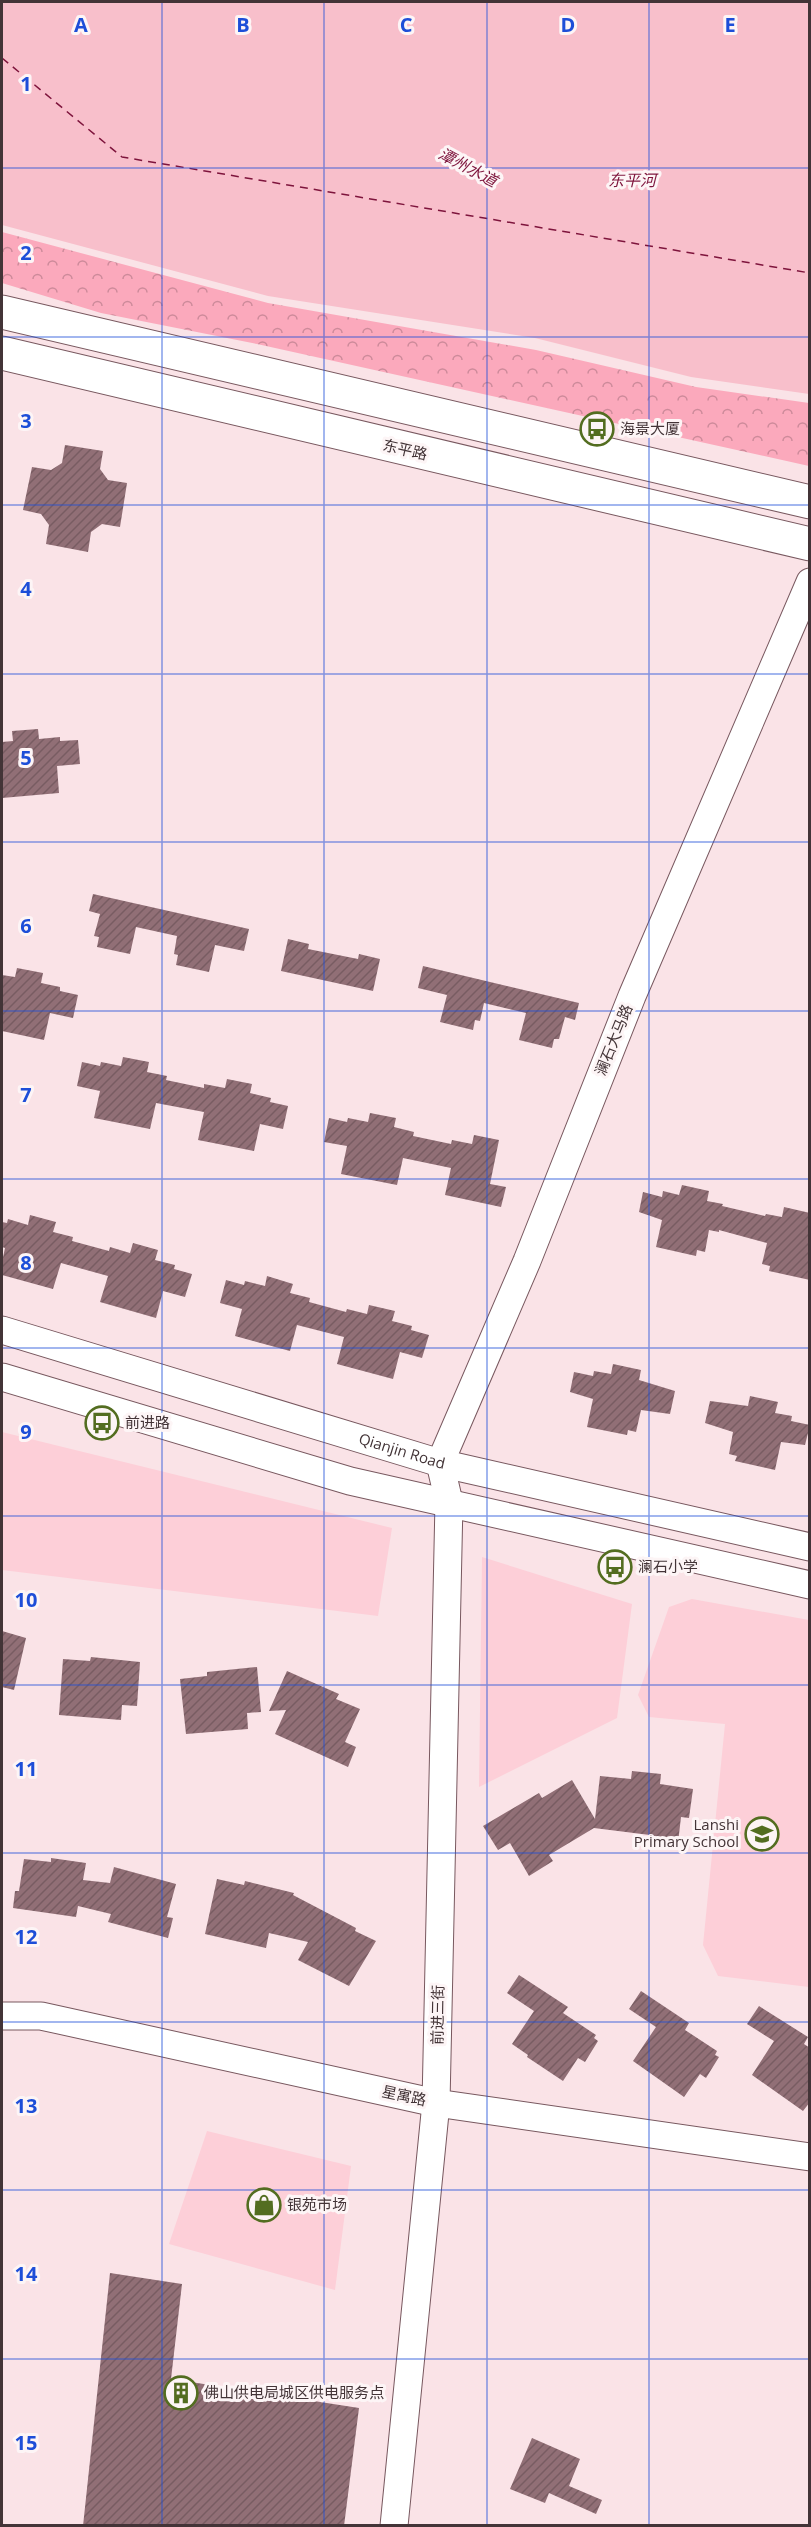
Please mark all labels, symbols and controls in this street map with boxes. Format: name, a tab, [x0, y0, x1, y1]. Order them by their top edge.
text: A	[74, 11, 88, 38]
text: B	[236, 11, 250, 38]
text: C	[400, 11, 413, 38]
text: D	[561, 11, 575, 38]
text: E	[724, 11, 736, 38]
text: 1	[20, 70, 32, 97]
water label: 潭州水道	[435, 142, 503, 193]
water label: 东平河	[608, 169, 659, 191]
text: 2	[20, 239, 32, 266]
text: 3	[20, 407, 32, 434]
bus stop icon: 海景大厦	[579, 411, 615, 447]
place label: 海景大厦	[620, 418, 680, 438]
street label: 东平路	[381, 434, 429, 464]
text: 4	[20, 575, 32, 602]
text: 5	[20, 744, 32, 771]
text: 6	[20, 912, 32, 939]
street label: 澜石大马路	[590, 1001, 636, 1078]
text: 7	[20, 1081, 32, 1108]
text: 8	[20, 1249, 32, 1276]
bus stop icon: 前进路	[84, 1405, 120, 1441]
place label: 前进路	[125, 1412, 170, 1432]
text: 9	[20, 1418, 32, 1445]
street label: Qianjin Road	[357, 1428, 447, 1473]
bus stop icon: 澜石小学	[597, 1549, 633, 1585]
place label: 澜石小学	[638, 1556, 698, 1576]
text: 10	[15, 1586, 37, 1613]
text: 11	[15, 1755, 37, 1782]
place label: Lanshi Primary School	[634, 1814, 739, 1851]
school or university icon: Lanshi Primary School	[744, 1816, 780, 1852]
text: 12	[15, 1923, 37, 1950]
street label: 前进三街	[426, 1985, 448, 2045]
street label: 星寓路	[380, 2081, 428, 2109]
text: 13	[15, 2092, 37, 2119]
shop icon: 银苑市场	[246, 2187, 282, 2223]
place label: 银苑市场	[287, 2194, 347, 2214]
text: 14	[15, 2260, 38, 2287]
building icon: 佛山供电局城区供电服务点	[163, 2375, 199, 2411]
place label: 佛山供电局城区供电服务点	[204, 2382, 384, 2402]
text: 15	[15, 2429, 37, 2456]

